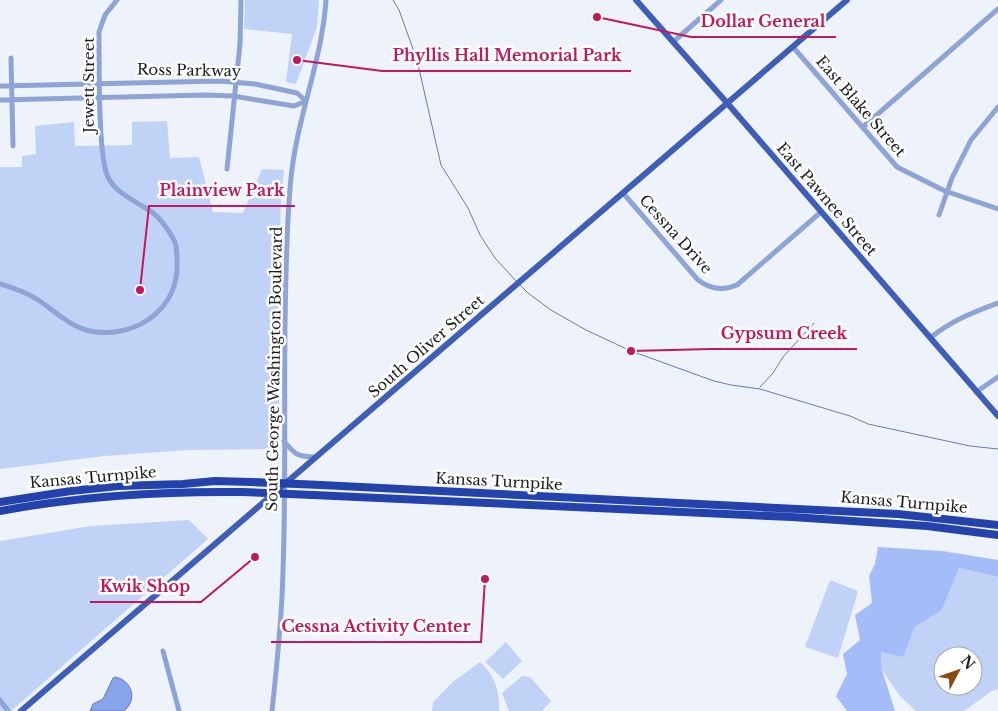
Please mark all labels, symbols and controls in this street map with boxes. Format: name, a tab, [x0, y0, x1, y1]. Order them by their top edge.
callout: Dollar General	[691, 6, 836, 37]
text: Dollar General	[701, 11, 826, 31]
street label: Jewett Street	[79, 37, 98, 135]
callout: Phyllis Hall Memorial Park	[382, 40, 631, 71]
text: Phyllis Hall Memorial Park	[392, 45, 622, 65]
street label: East Blake Street	[812, 52, 910, 161]
street label: Ross Parkway	[137, 60, 242, 80]
street label: East Pawnee Street	[773, 138, 882, 260]
callout: Plainview Park	[149, 175, 295, 206]
text: Plainview Park	[159, 180, 285, 200]
street label: Cessna Drive	[636, 191, 716, 277]
street label: South George Washington Boulevard	[262, 226, 286, 512]
street label: South Oliver Street	[364, 290, 488, 402]
callout: Gypsum Creek	[711, 318, 857, 349]
text: Gypsum Creek	[721, 323, 848, 343]
street label: Kansas Turnpike	[29, 462, 157, 492]
street label: Kansas Turnpike	[435, 468, 563, 494]
street label: Kansas Turnpike	[840, 487, 968, 517]
callout: Kwik Shop	[90, 571, 201, 602]
text: Kwik Shop	[100, 576, 190, 596]
callout: Cessna Activity Center	[271, 611, 481, 642]
text: Cessna Activity Center	[282, 616, 470, 636]
north arrow	[933, 646, 983, 696]
text: N	[957, 652, 979, 673]

